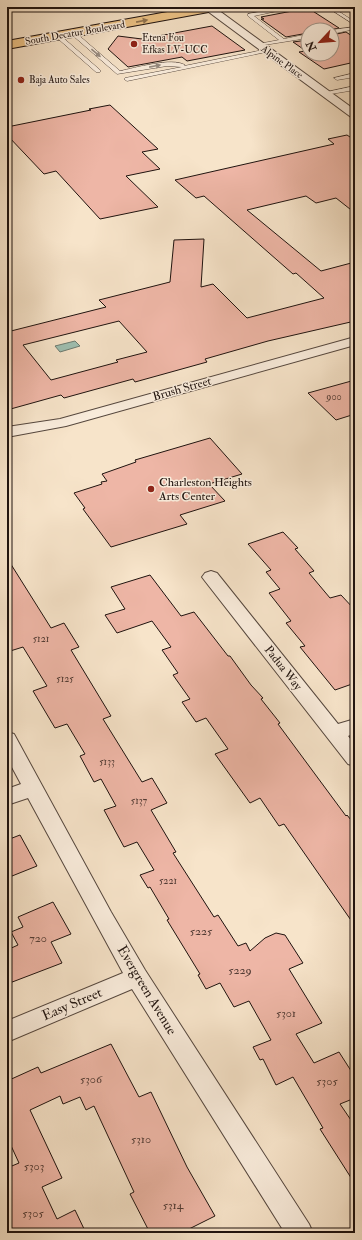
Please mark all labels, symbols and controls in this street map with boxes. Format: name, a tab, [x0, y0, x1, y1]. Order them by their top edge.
one-way arrow	[136, 17, 148, 23]
street label: South Decatur Boulevard	[24, 18, 126, 48]
north arrow	[300, 22, 340, 62]
place label: Etena Fou Efkas LV-UCC	[142, 32, 207, 56]
text: N	[303, 38, 320, 54]
marker: Etena Fou Efkas LV-UCC	[129, 39, 139, 49]
street label: Alpine Place	[257, 42, 305, 82]
one-way arrow	[91, 48, 102, 57]
one-way arrow	[149, 63, 161, 69]
place label: Baja Auto Sales	[29, 74, 90, 87]
marker: Baja Auto Sales	[16, 75, 26, 85]
street label: Brush Street	[151, 373, 213, 405]
house number: 900	[325, 391, 342, 403]
place label: Charleston Heights Arts Center	[158, 475, 252, 504]
marker: Charleston Heights Arts Center	[146, 484, 156, 494]
house number: 5121	[33, 633, 50, 645]
street label: Padua Way	[261, 643, 306, 694]
house number: 5125	[56, 673, 74, 685]
house number: 5133	[99, 756, 115, 768]
house number: 5137	[131, 795, 148, 807]
house number: 5221	[159, 875, 177, 887]
house number: 5225	[190, 924, 213, 939]
house number: 720	[29, 931, 47, 946]
street label: Evergreen Avenue	[114, 942, 180, 1038]
house number: 5229	[228, 963, 252, 978]
street label: Easy Street	[39, 984, 105, 1025]
house number: 5301	[276, 1006, 296, 1021]
house number: 5306	[80, 1072, 103, 1087]
house number: 5305	[316, 1074, 338, 1089]
house number: 5310	[131, 1132, 151, 1147]
house number: 5303	[24, 1159, 44, 1174]
house number: 5314	[163, 1198, 184, 1213]
house number: 5305	[22, 1206, 44, 1221]

